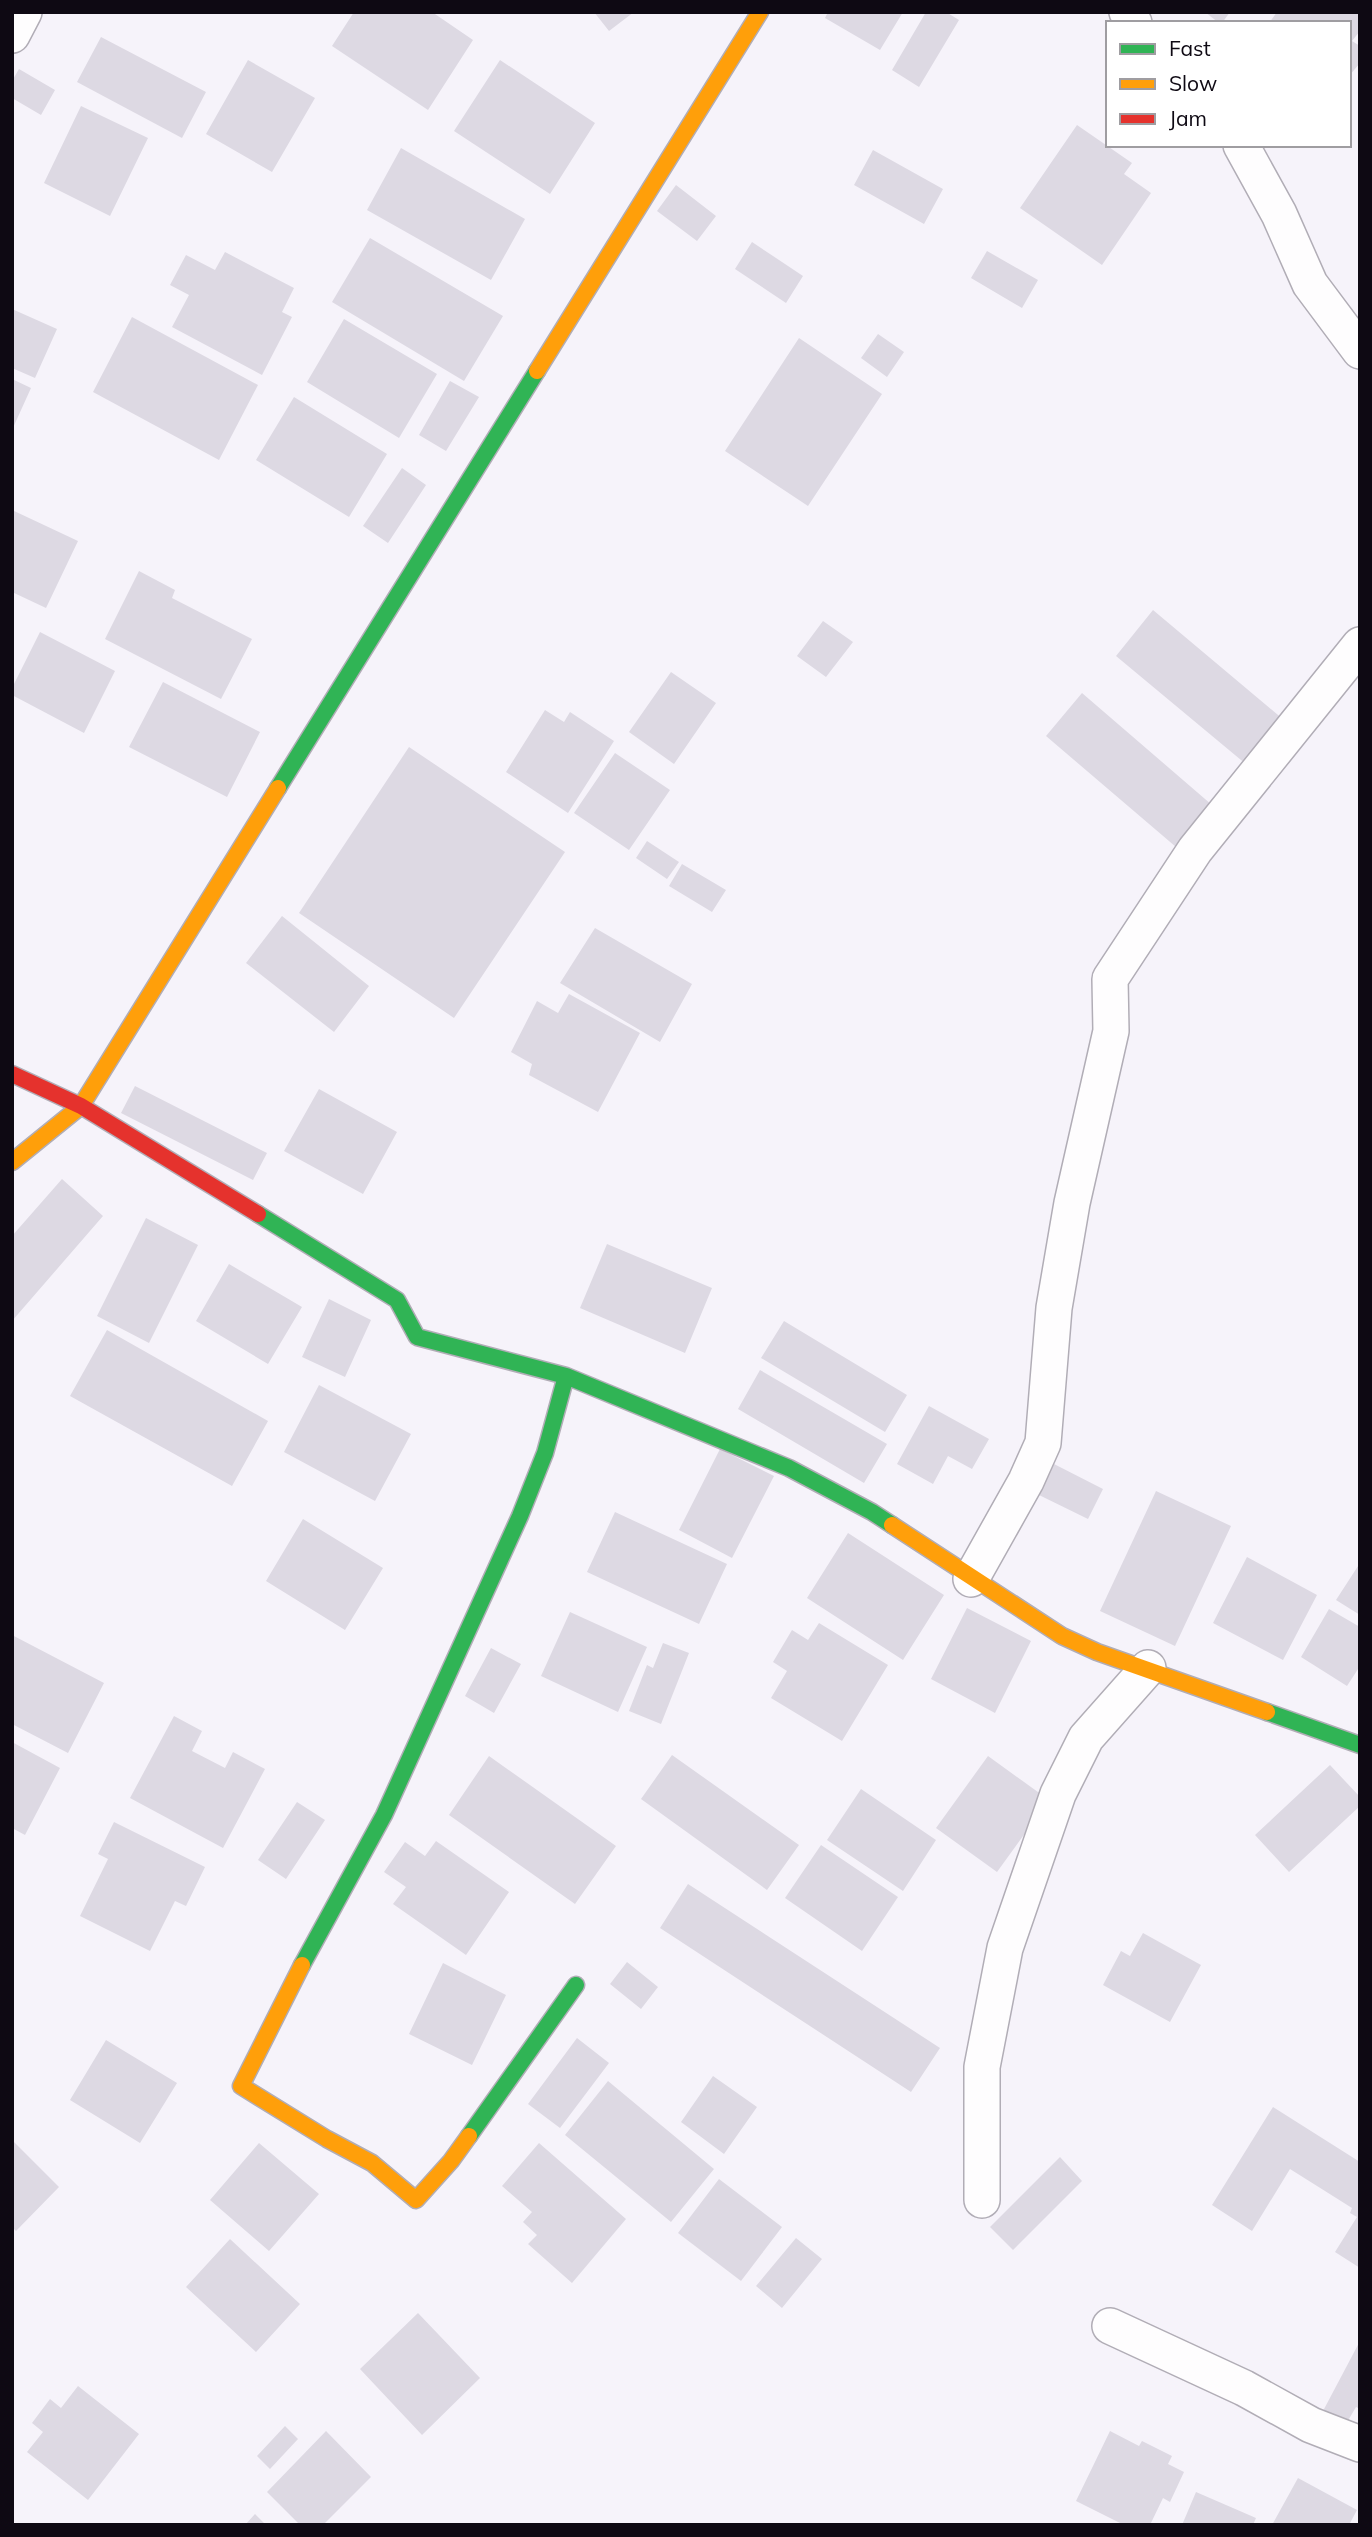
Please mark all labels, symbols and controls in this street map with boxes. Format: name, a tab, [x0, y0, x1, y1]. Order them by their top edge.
legend	[1106, 21, 1351, 147]
text: Fast	[1169, 35, 1211, 61]
text: Slow	[1169, 70, 1217, 96]
text: Jam	[1169, 105, 1207, 131]

